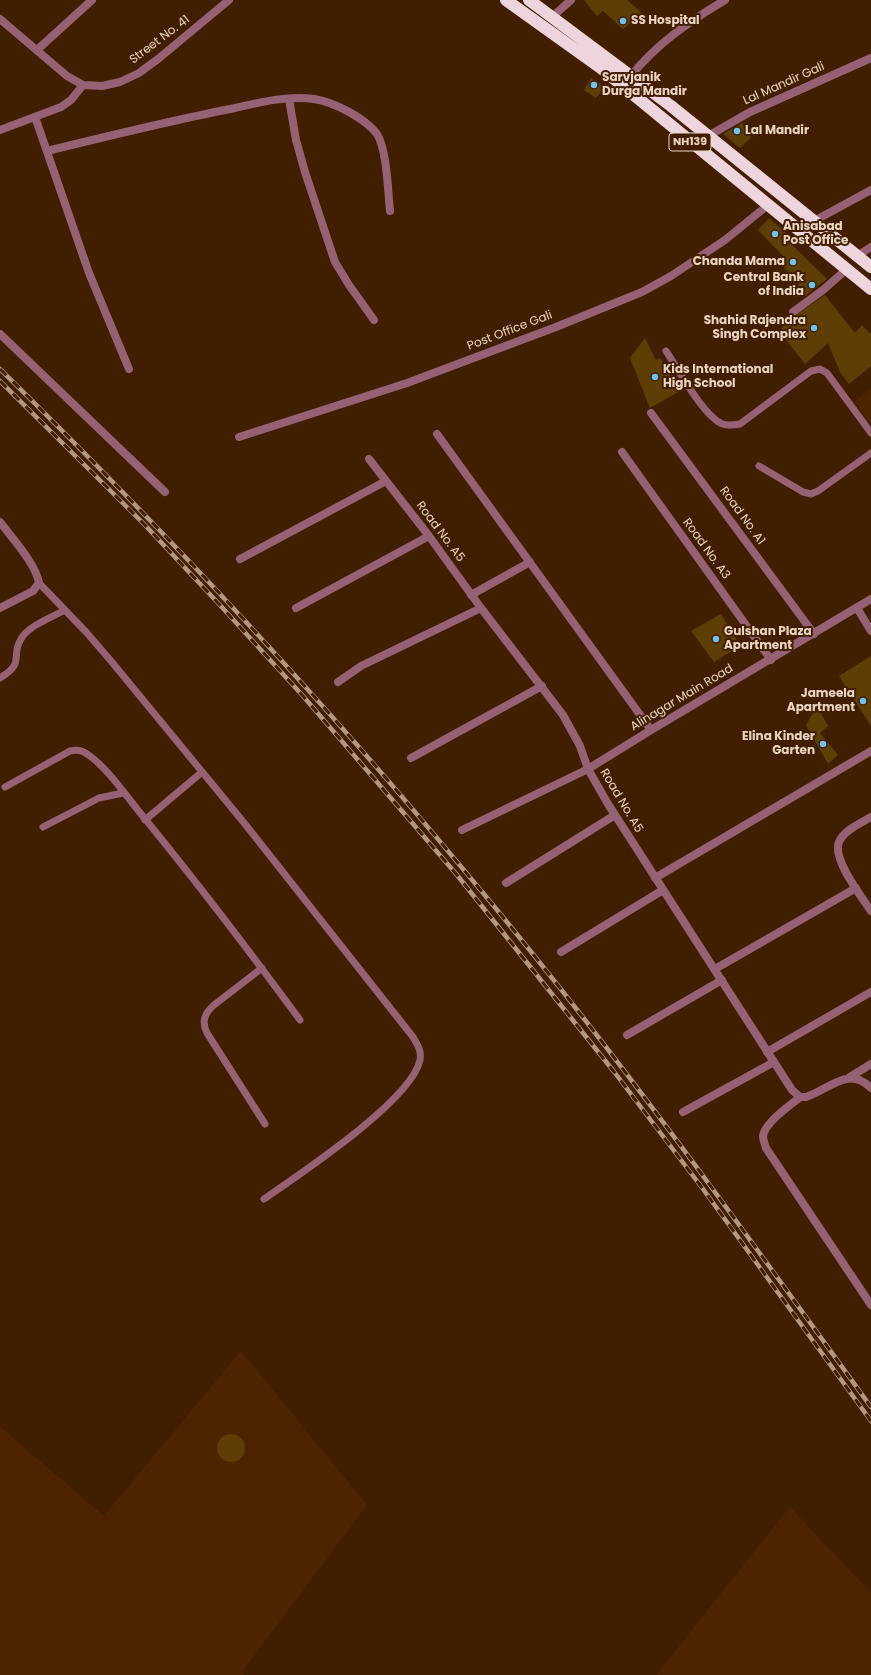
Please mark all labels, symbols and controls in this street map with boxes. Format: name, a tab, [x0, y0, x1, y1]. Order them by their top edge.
street label: Street No. 41	[127, 13, 193, 67]
place label: SS Hospital	[631, 14, 700, 28]
marker: SS Hospital	[618, 16, 628, 26]
street label: Lal Mandir Gali	[741, 60, 827, 108]
place label: Sarvjanik Durga Mandir	[602, 71, 687, 99]
marker: Sarvjanik Durga Mandir	[589, 80, 599, 90]
place label: Lal Mandir	[745, 124, 809, 138]
marker: Lal Mandir	[732, 126, 742, 136]
road number: NH139	[669, 133, 711, 151]
place label: Anisabad Post Office	[783, 220, 849, 248]
marker: Anisabad Post Office	[770, 229, 780, 239]
place label: Chanda Mama	[693, 255, 785, 269]
marker: Chanda Mama	[788, 257, 798, 267]
place label: Central Bank of India	[724, 271, 804, 299]
marker: Central Bank of India	[807, 280, 817, 290]
street label: Post Office Gali	[465, 308, 555, 354]
place label: Shahid Rajendra Singh Complex	[704, 314, 806, 342]
marker: Shahid Rajendra Singh Complex	[809, 323, 819, 333]
place label: Kids International High School	[663, 363, 773, 391]
marker: Kids International High School	[650, 372, 660, 382]
street label: Road No. A1	[716, 484, 768, 548]
street label: Road No. A5	[413, 499, 467, 565]
street label: Road No. A3	[679, 516, 733, 582]
place label: Gulshan Plaza Apartment	[724, 625, 812, 653]
marker: Gulshan Plaza Apartment	[711, 634, 721, 644]
street label: Alinagar Main Road	[628, 662, 736, 734]
place label: Jameela Apartment	[787, 687, 855, 715]
marker: Jameela Apartment	[858, 696, 868, 706]
place label: Elina Kinder Garten	[742, 730, 815, 758]
marker: Elina Kinder Garten	[818, 739, 828, 749]
street label: Road No. A5	[596, 766, 646, 836]

